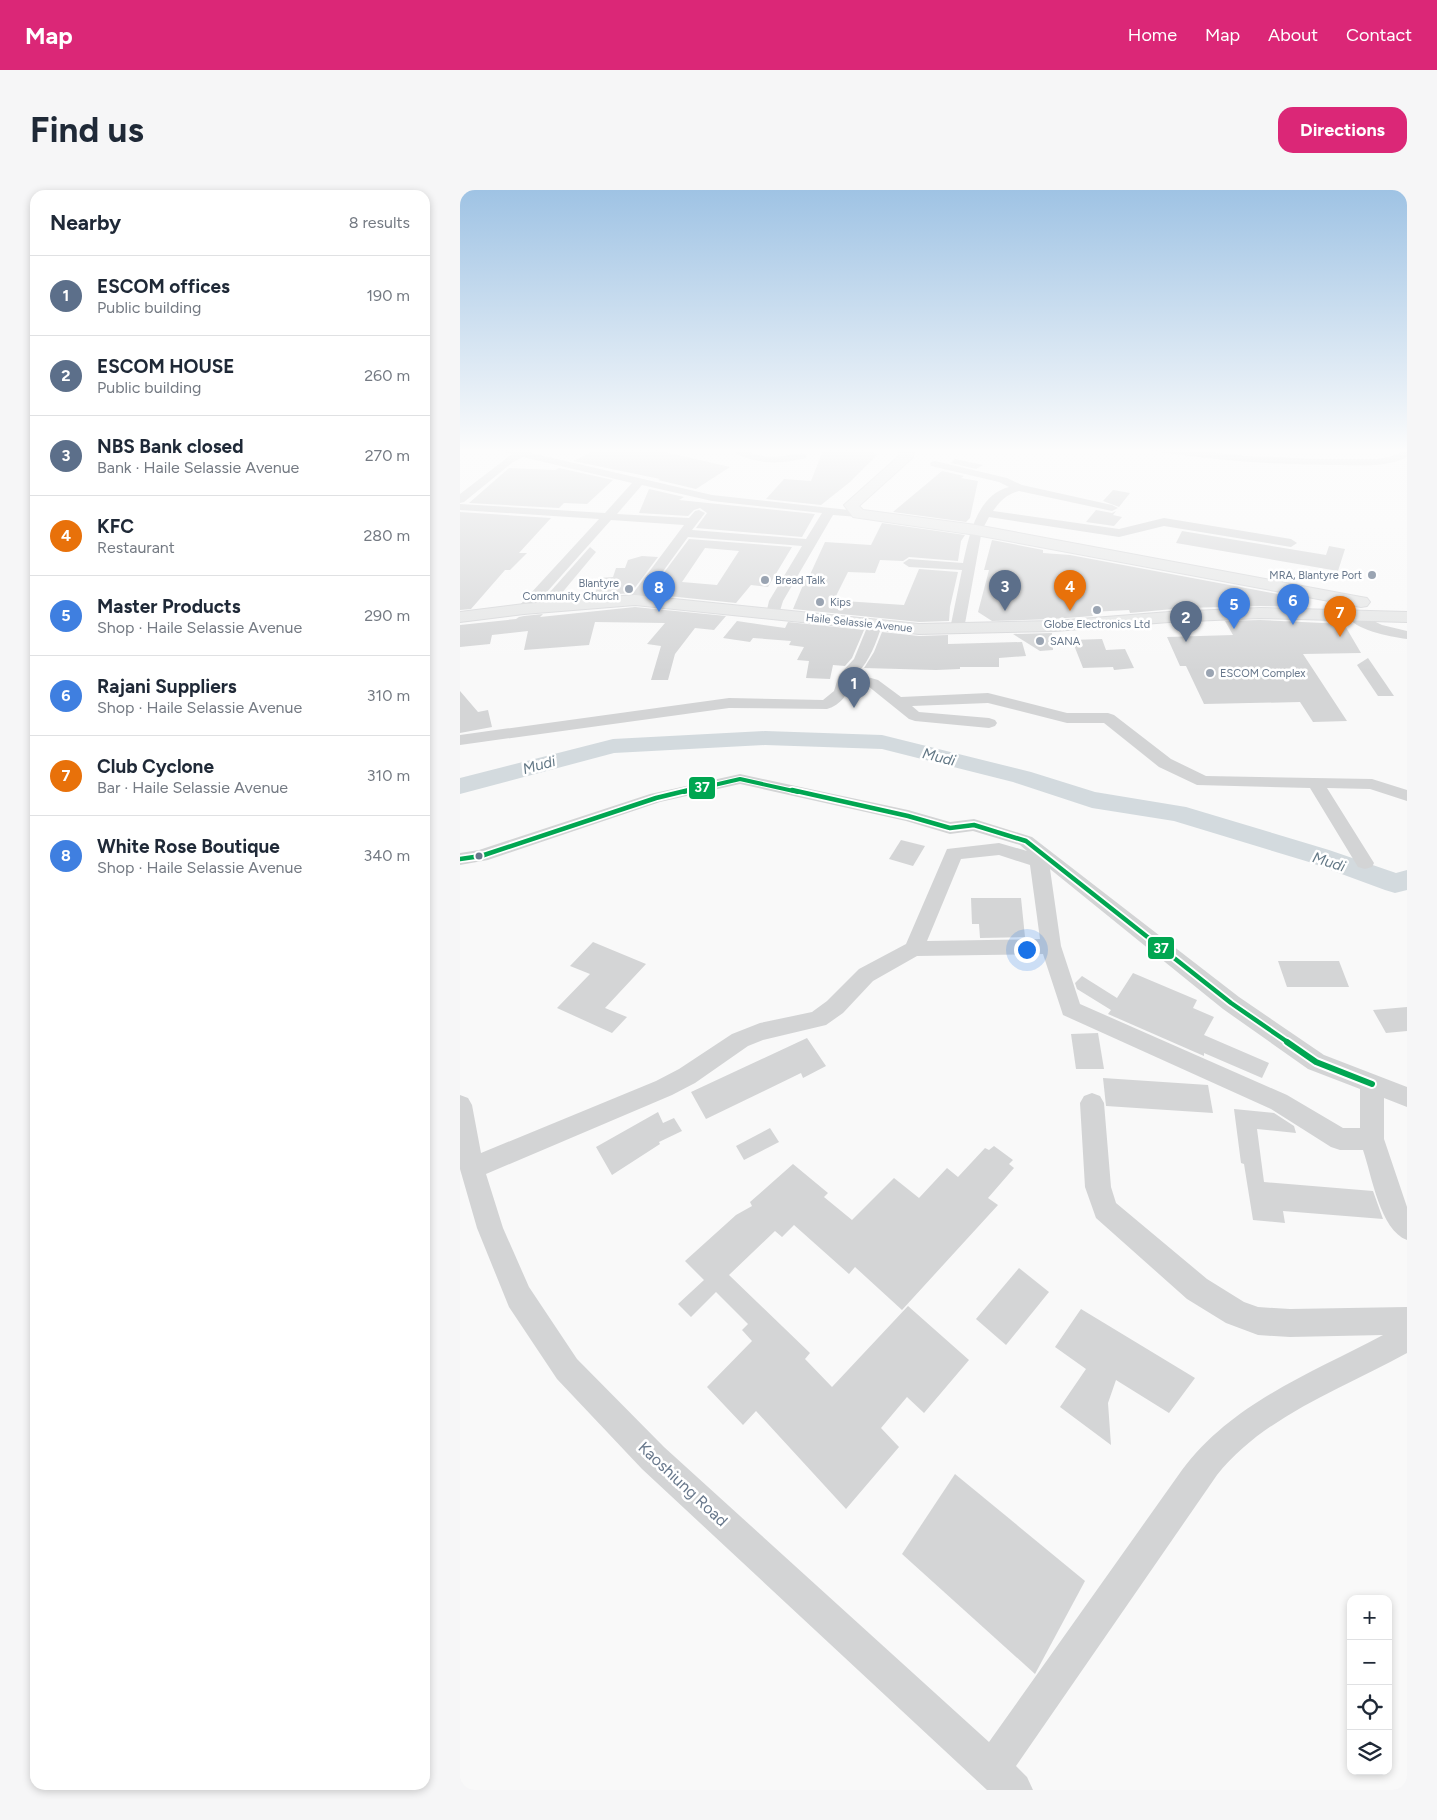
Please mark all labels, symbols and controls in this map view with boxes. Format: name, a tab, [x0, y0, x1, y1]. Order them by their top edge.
text: Map	[25, 21, 73, 50]
text: Home	[1128, 24, 1177, 46]
text: Map	[1205, 24, 1240, 46]
text: About	[1268, 24, 1318, 46]
text: Contact	[1346, 24, 1412, 46]
button: Directions	[1278, 107, 1407, 153]
text: Find us	[30, 109, 144, 151]
text: Nearby	[50, 210, 121, 235]
text: 8 results	[349, 213, 410, 232]
text: ESCOM offices	[97, 275, 230, 298]
text: 1	[63, 286, 69, 305]
text: 190 m	[367, 286, 410, 305]
text: Public building	[97, 298, 201, 317]
text: ESCOM HOUSE	[97, 355, 235, 378]
text: 2	[61, 366, 71, 385]
text: 260 m	[364, 366, 410, 385]
text: Public building	[97, 378, 201, 397]
text: NBS Bank closed	[97, 435, 243, 458]
text: 3	[62, 446, 70, 465]
text: 270 m	[365, 446, 410, 465]
text: Bank · Haile Selassie Avenue	[97, 458, 299, 477]
text: KFC	[97, 515, 134, 538]
text: 4	[61, 526, 71, 545]
text: 280 m	[363, 526, 410, 545]
text: Restaurant	[97, 538, 175, 557]
place label: MRA, Blantyre Port	[1269, 569, 1362, 582]
marker: MRA, Blantyre Port	[1366, 569, 1378, 581]
pin: 3	[989, 570, 1021, 611]
pin: 4	[1054, 570, 1086, 611]
pin: 8	[643, 571, 675, 612]
marker: Bread Talk	[759, 574, 771, 586]
place label: Bread Talk	[775, 574, 826, 587]
place label: Blantyre Community Church	[522, 577, 619, 603]
marker: Blantyre Community Church	[623, 583, 635, 595]
pin: 6	[1277, 584, 1309, 625]
pin: 5	[1218, 588, 1250, 629]
text: Master Products	[97, 595, 241, 618]
marker: Kips	[814, 596, 826, 608]
place label: Kips	[830, 596, 851, 609]
pin: 7	[1324, 596, 1356, 637]
pin: 2	[1170, 601, 1202, 642]
marker: Globe Electronics Ltd	[1091, 604, 1103, 616]
text: 5	[61, 606, 71, 625]
text: 290 m	[364, 606, 410, 625]
street label: Haile Selassie Avenue	[805, 611, 913, 635]
text: Shop · Haile Selassie Avenue	[97, 618, 302, 637]
place label: Globe Electronics Ltd	[1044, 618, 1150, 631]
marker: SANA	[1034, 635, 1046, 647]
place label: SANA	[1050, 635, 1081, 648]
pin: 1	[838, 667, 870, 708]
marker: ESCOM Complex	[1204, 667, 1216, 679]
place label: ESCOM Complex	[1220, 667, 1306, 680]
text: Rajani Suppliers	[97, 675, 237, 698]
text: 6	[61, 686, 71, 705]
text: 310 m	[367, 686, 410, 705]
text: Shop · Haile Selassie Avenue	[97, 698, 302, 717]
water label: Mudi	[921, 744, 958, 770]
water label: Mudi	[521, 752, 558, 778]
text: Club Cyclone	[97, 755, 214, 778]
text: 7	[62, 766, 70, 785]
text: 310 m	[367, 766, 410, 785]
line badge: 37	[688, 776, 716, 800]
text: Bar · Haile Selassie Avenue	[97, 778, 288, 797]
text: 37	[694, 779, 710, 796]
text: White Rose Boutique	[97, 835, 280, 858]
text: 8	[61, 846, 71, 865]
text: 340 m	[364, 846, 410, 865]
water label: Mudi	[1310, 848, 1348, 876]
unlabelled marker	[474, 851, 484, 861]
text: Shop · Haile Selassie Avenue	[97, 858, 302, 877]
line badge: 37	[1147, 936, 1175, 960]
your location	[1014, 937, 1040, 963]
text: 37	[1153, 940, 1169, 957]
street label: Kaoshiung Road	[634, 1438, 732, 1530]
map controls	[1347, 1595, 1392, 1775]
button: +	[1347, 1595, 1392, 1640]
button: −	[1347, 1640, 1392, 1685]
button: locate	[1347, 1685, 1392, 1730]
button: layers	[1347, 1730, 1392, 1775]

